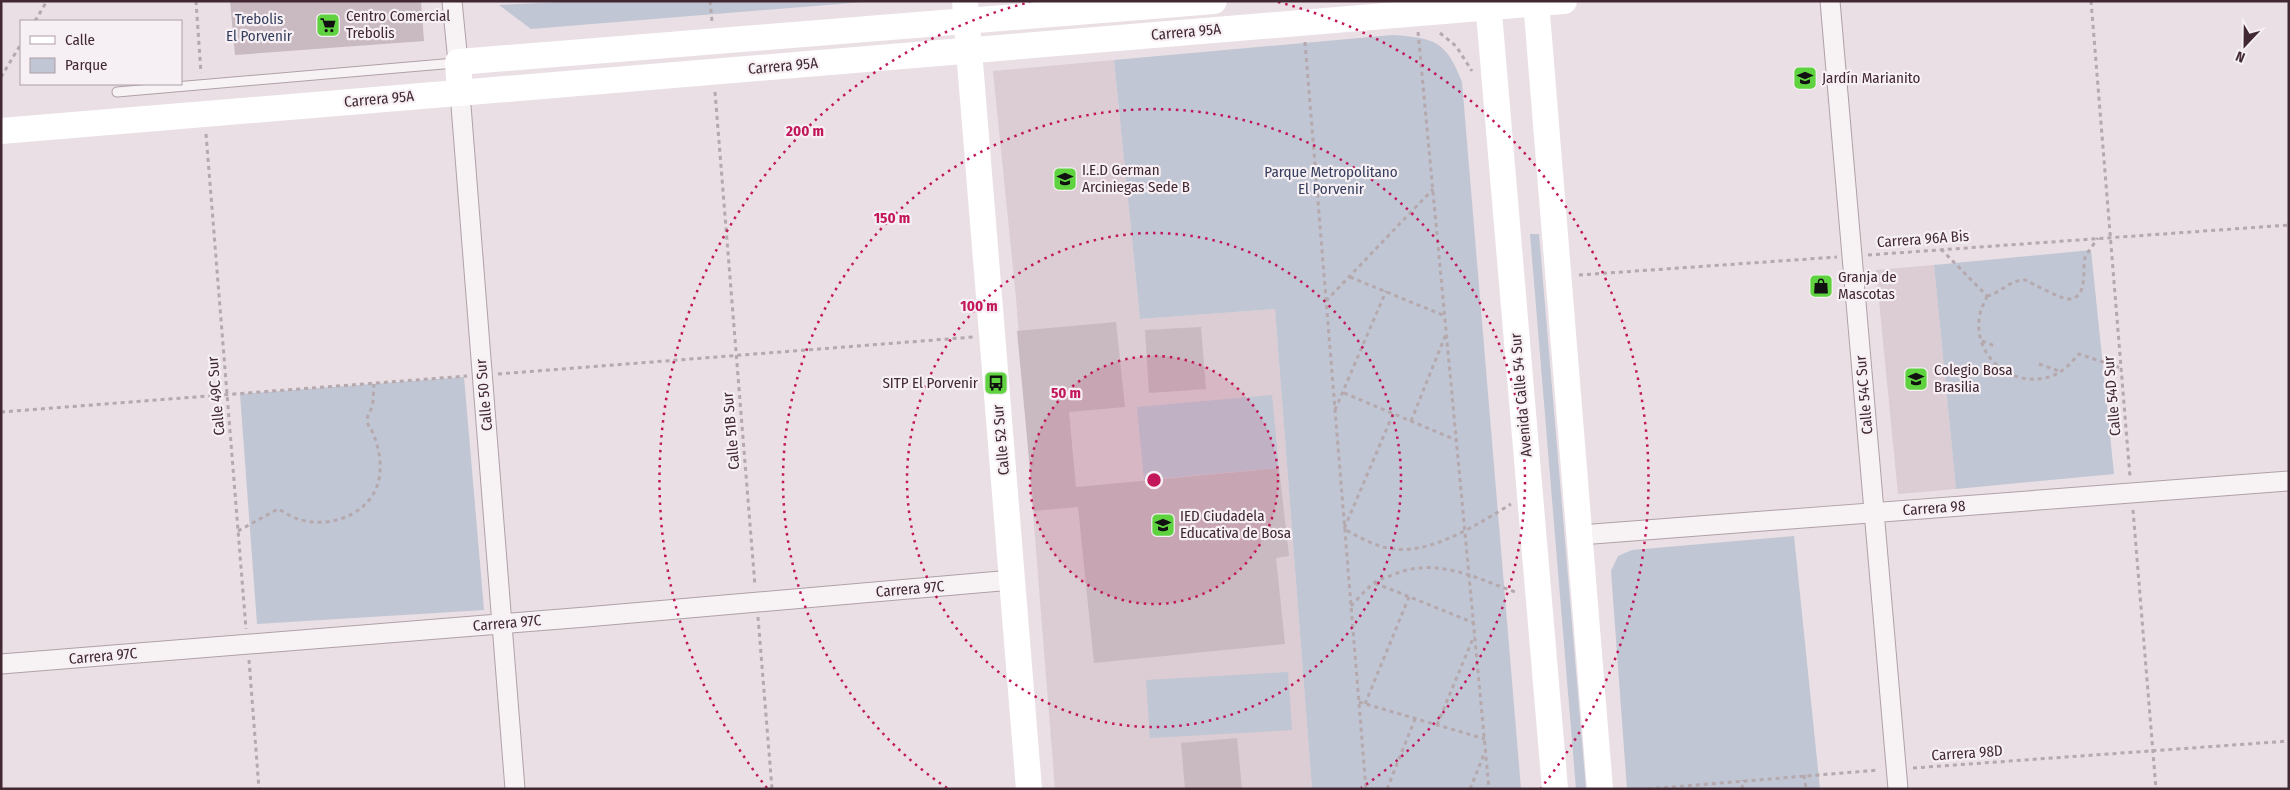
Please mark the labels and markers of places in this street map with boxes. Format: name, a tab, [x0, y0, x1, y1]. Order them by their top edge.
place label: Centro Comercial Trebolis	[346, 7, 450, 42]
supermarket icon: Centro Comercial Trebolis	[315, 12, 341, 38]
school or university icon: Jardín Marianito	[1792, 65, 1818, 91]
place label: Jardín Marianito	[1822, 69, 1920, 87]
place label: I.E.D German Arciniegas Sede B	[1082, 161, 1190, 196]
school or university icon: I.E.D German Arciniegas Sede B	[1052, 166, 1078, 192]
place label: Granja de Mascotas	[1838, 268, 1897, 303]
shop icon: Granja de Mascotas	[1808, 273, 1834, 299]
place label: Colegio Bosa Brasilia	[1934, 361, 2013, 396]
school or university icon: Colegio Bosa Brasilia	[1903, 366, 1929, 392]
bus stop icon: SITP El Porvenir	[983, 370, 1009, 396]
place label: SITP El Porvenir	[882, 374, 979, 392]
centre of rings	[1145, 471, 1163, 489]
place label: IED Ciudadela Educativa de Bosa	[1180, 507, 1291, 542]
school or university icon: IED Ciudadela Educativa de Bosa	[1150, 512, 1176, 538]

